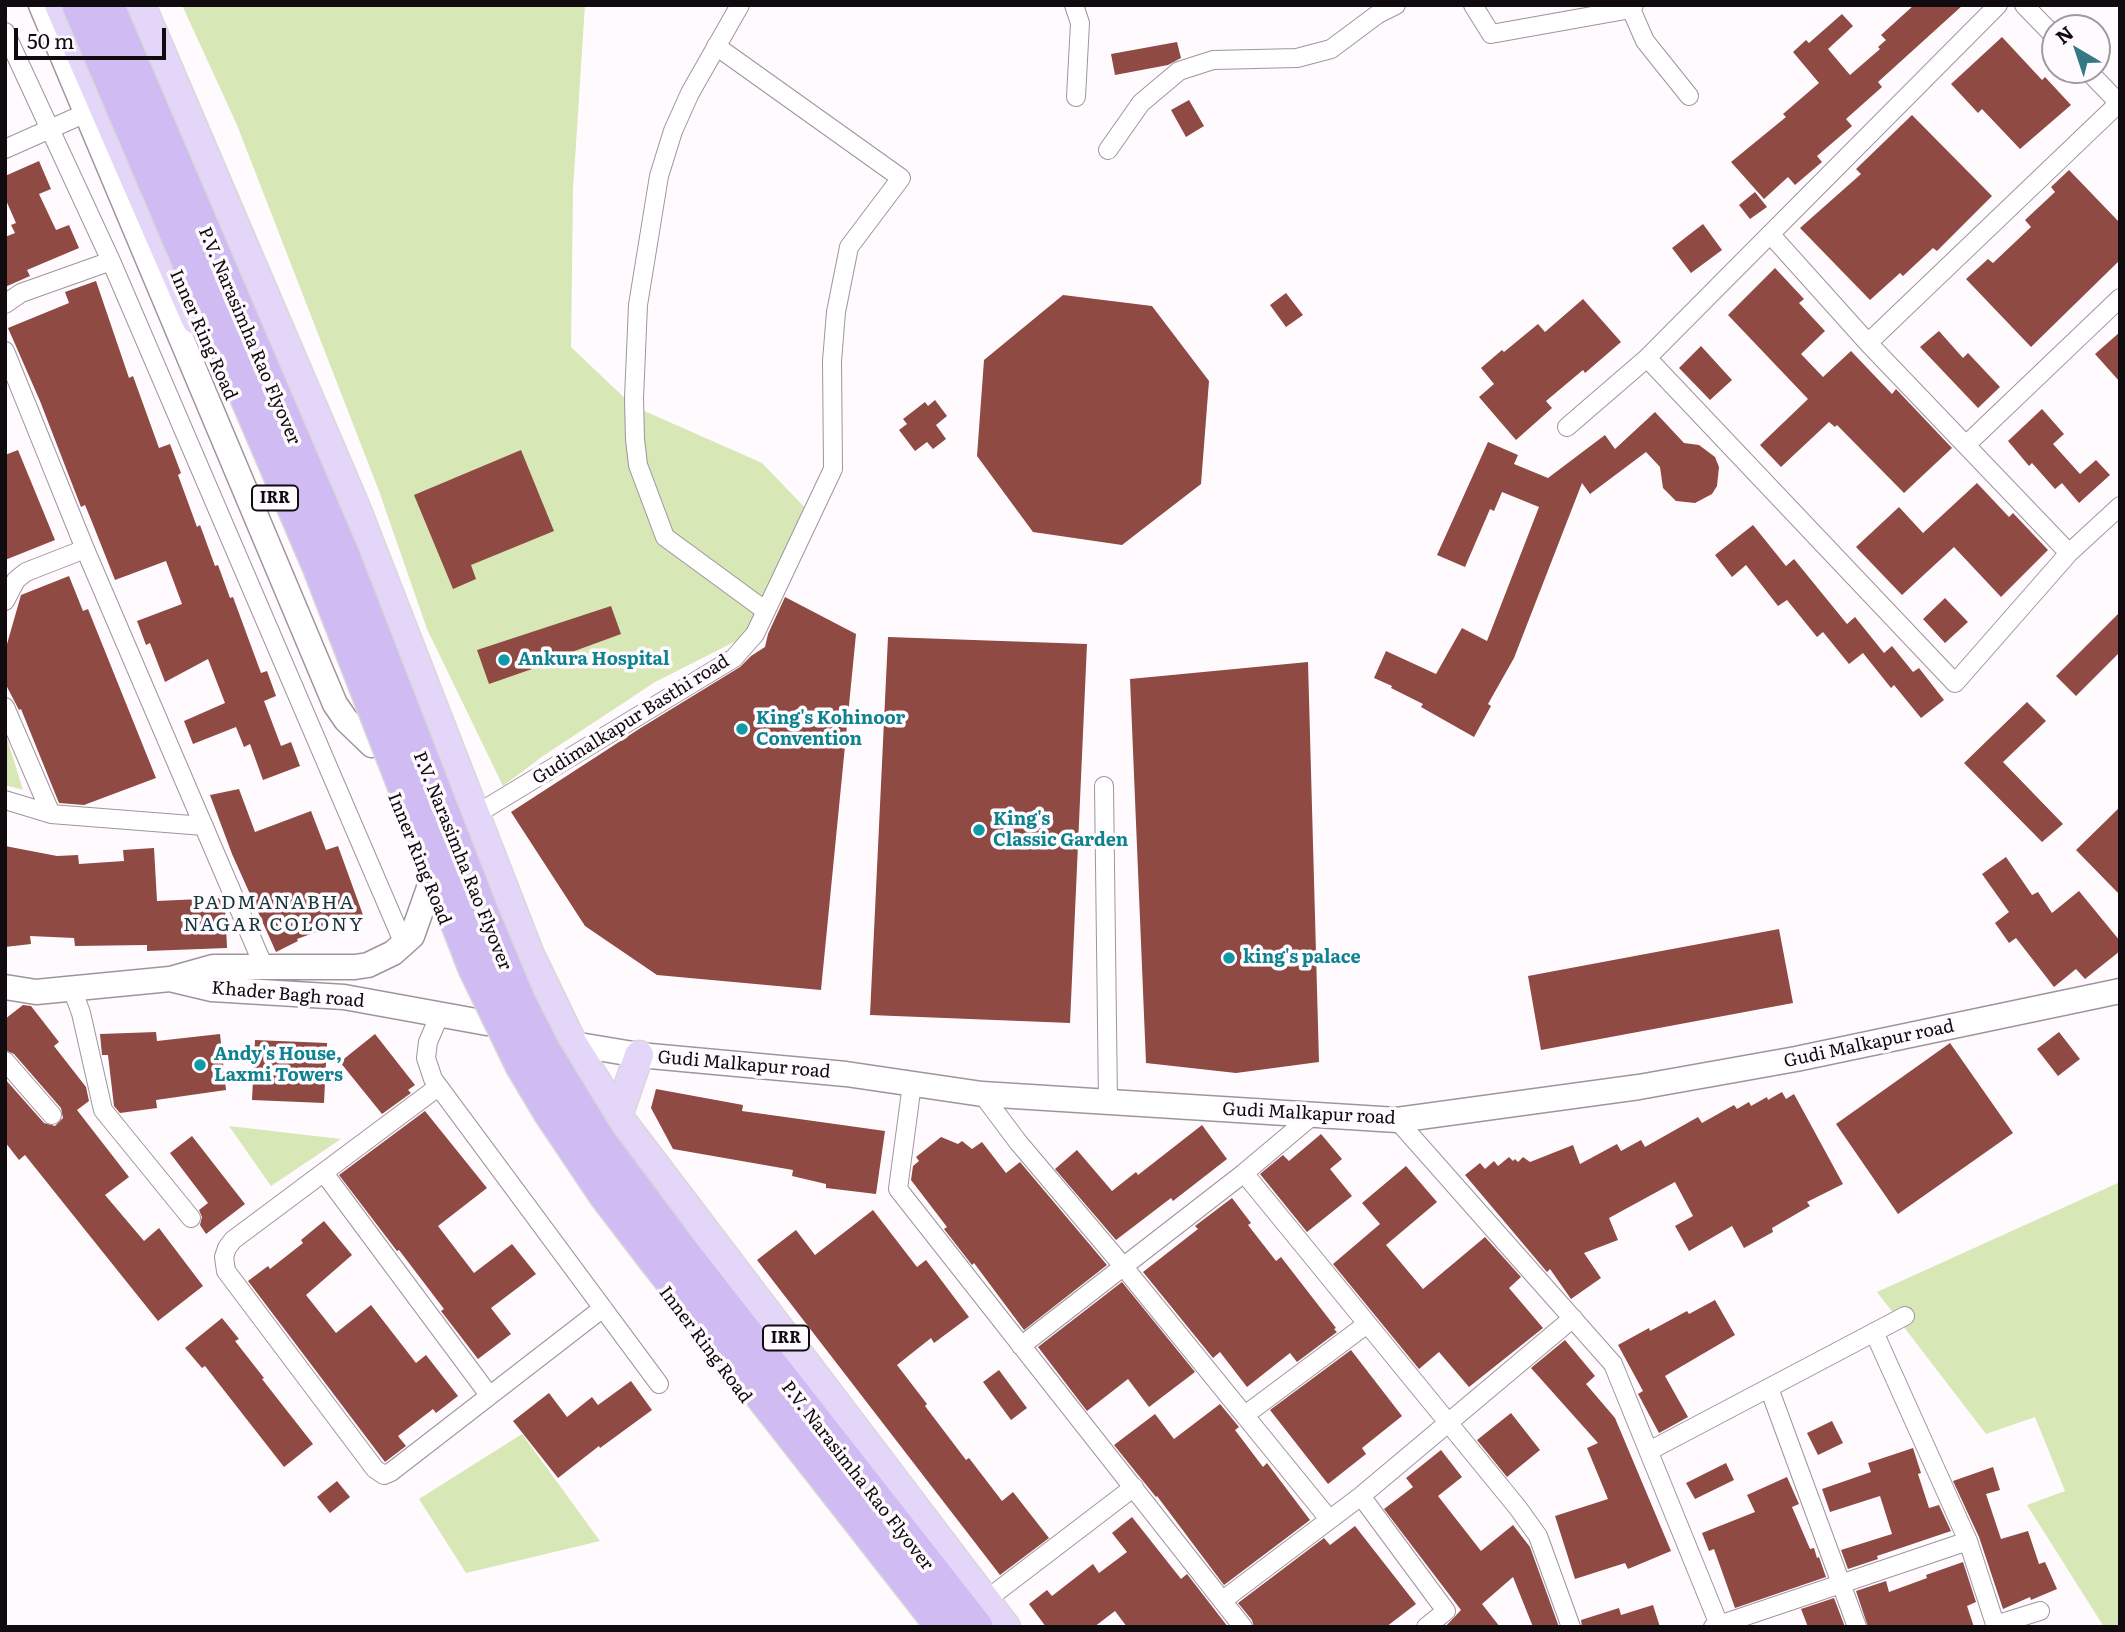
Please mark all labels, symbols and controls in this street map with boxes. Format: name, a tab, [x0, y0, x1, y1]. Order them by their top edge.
scale bar	[18, 14, 170, 58]
north arrow	[2041, 14, 2111, 84]
text: N	[2049, 18, 2079, 50]
text: 50 m	[27, 24, 74, 55]
street label: P.V. Narasimha Rao Flyover	[193, 224, 305, 448]
street label: Inner Ring Road	[165, 266, 241, 404]
road number: IRR	[252, 485, 298, 510]
place label: Ankura Hospital	[518, 649, 669, 671]
street label: Gudimalkapur Basthi road	[529, 650, 733, 790]
marker: Ankura Hospital	[496, 652, 512, 668]
place label: King's Kohinoor Convention	[756, 708, 905, 750]
marker: King's Kohinoor Convention	[734, 721, 750, 737]
street label: P.V. Narasimha Rao Flyover	[408, 748, 516, 974]
street label: Inner Ring Road	[383, 790, 455, 928]
place label: King's Classic Garden	[993, 809, 1128, 852]
marker: King's Classic Garden	[971, 822, 987, 838]
district label: PADMANABHA NAGAR COLONY	[185, 892, 363, 936]
place label: king's palace	[1243, 947, 1361, 969]
marker: king's palace	[1221, 950, 1237, 966]
street label: Khader Bagh road	[211, 978, 365, 1012]
street label: Gudi Malkapur road	[1782, 1015, 1956, 1073]
place label: Andy's House, Laxmi Towers	[214, 1044, 343, 1086]
street label: Gudi Malkapur road	[657, 1047, 831, 1083]
marker: Andy's House, Laxmi Towers	[192, 1057, 208, 1073]
street label: Gudi Malkapur road	[1222, 1099, 1396, 1129]
street label: Inner Ring Road	[654, 1282, 756, 1408]
road number: IRR	[763, 1326, 809, 1350]
street label: P.V. Narasimha Rao Flyover	[776, 1377, 938, 1575]

